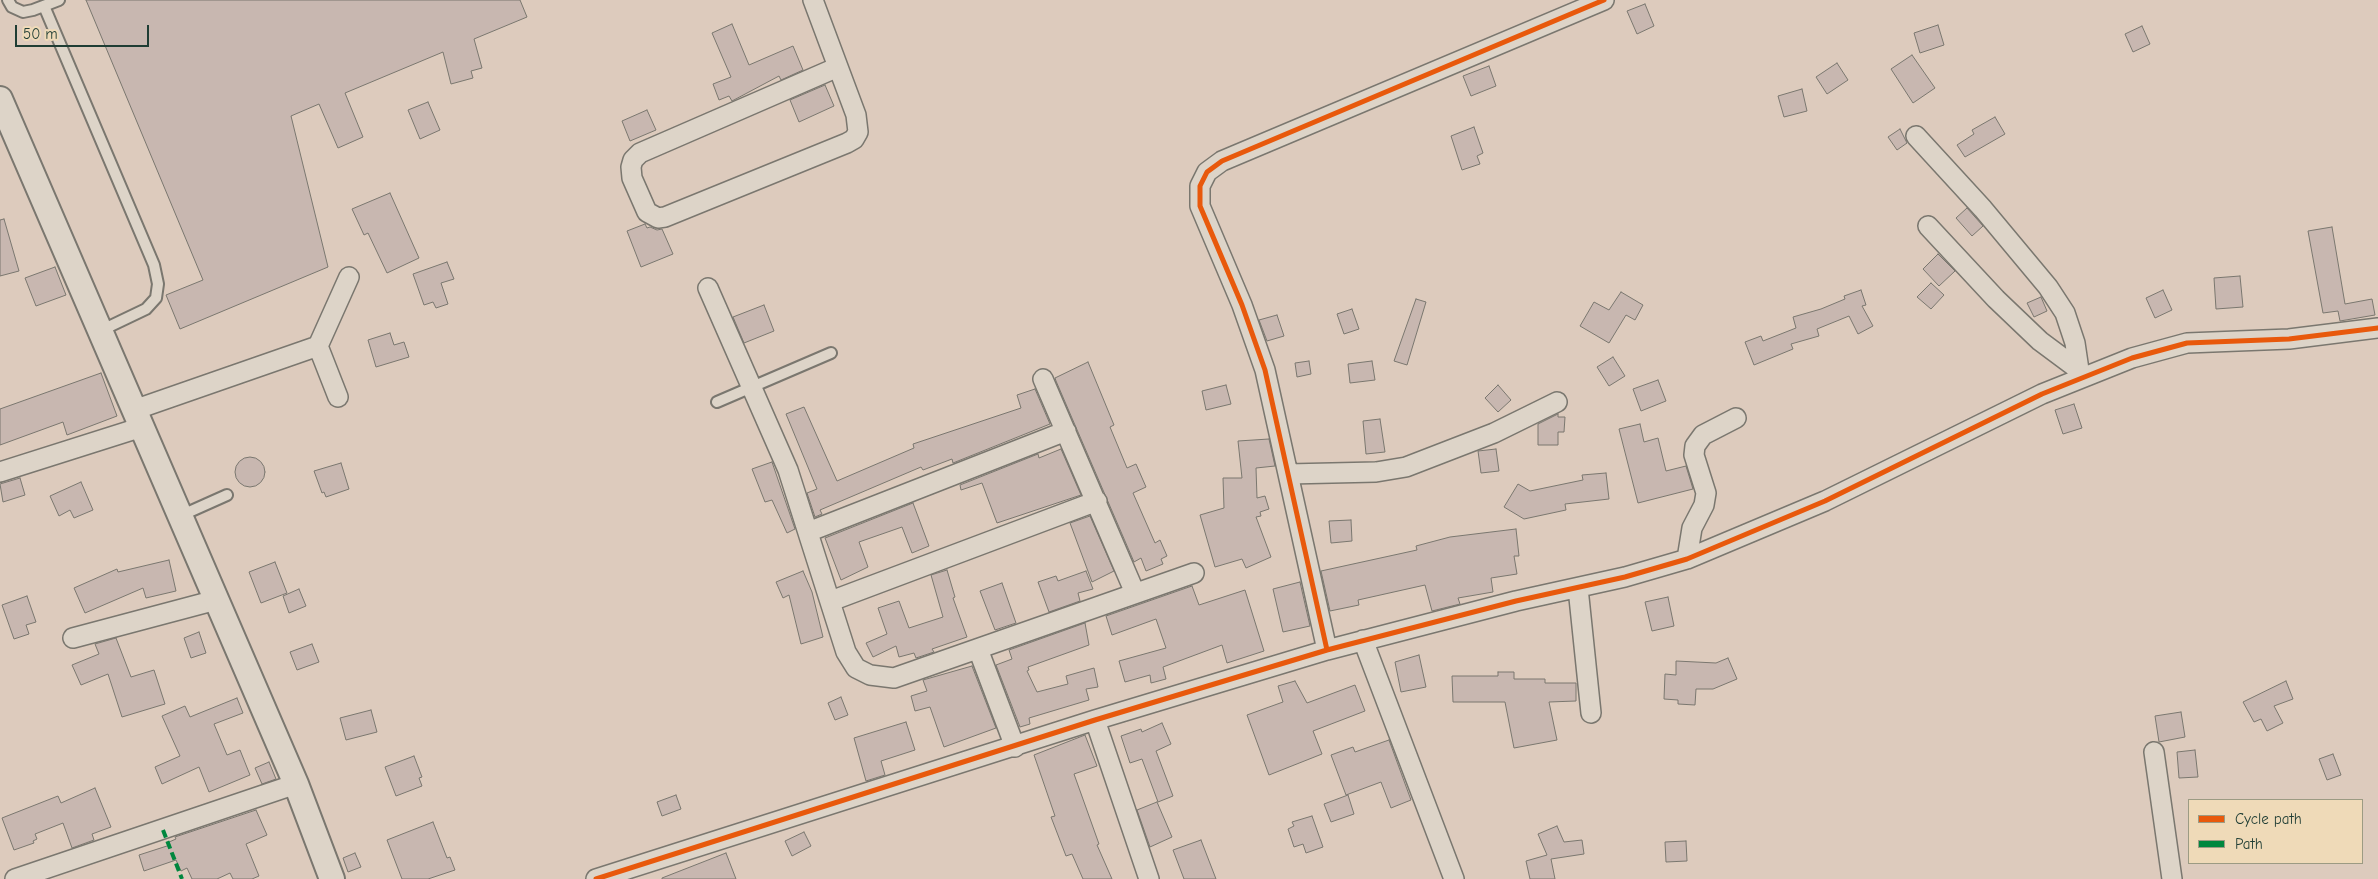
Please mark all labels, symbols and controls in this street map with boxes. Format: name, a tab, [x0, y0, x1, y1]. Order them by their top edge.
scale bar	[18, 15, 151, 47]
text: 50 m	[23, 25, 58, 43]
legend	[2188, 799, 2363, 864]
text: Cycle path	[2235, 810, 2302, 828]
text: Path	[2235, 835, 2263, 853]

